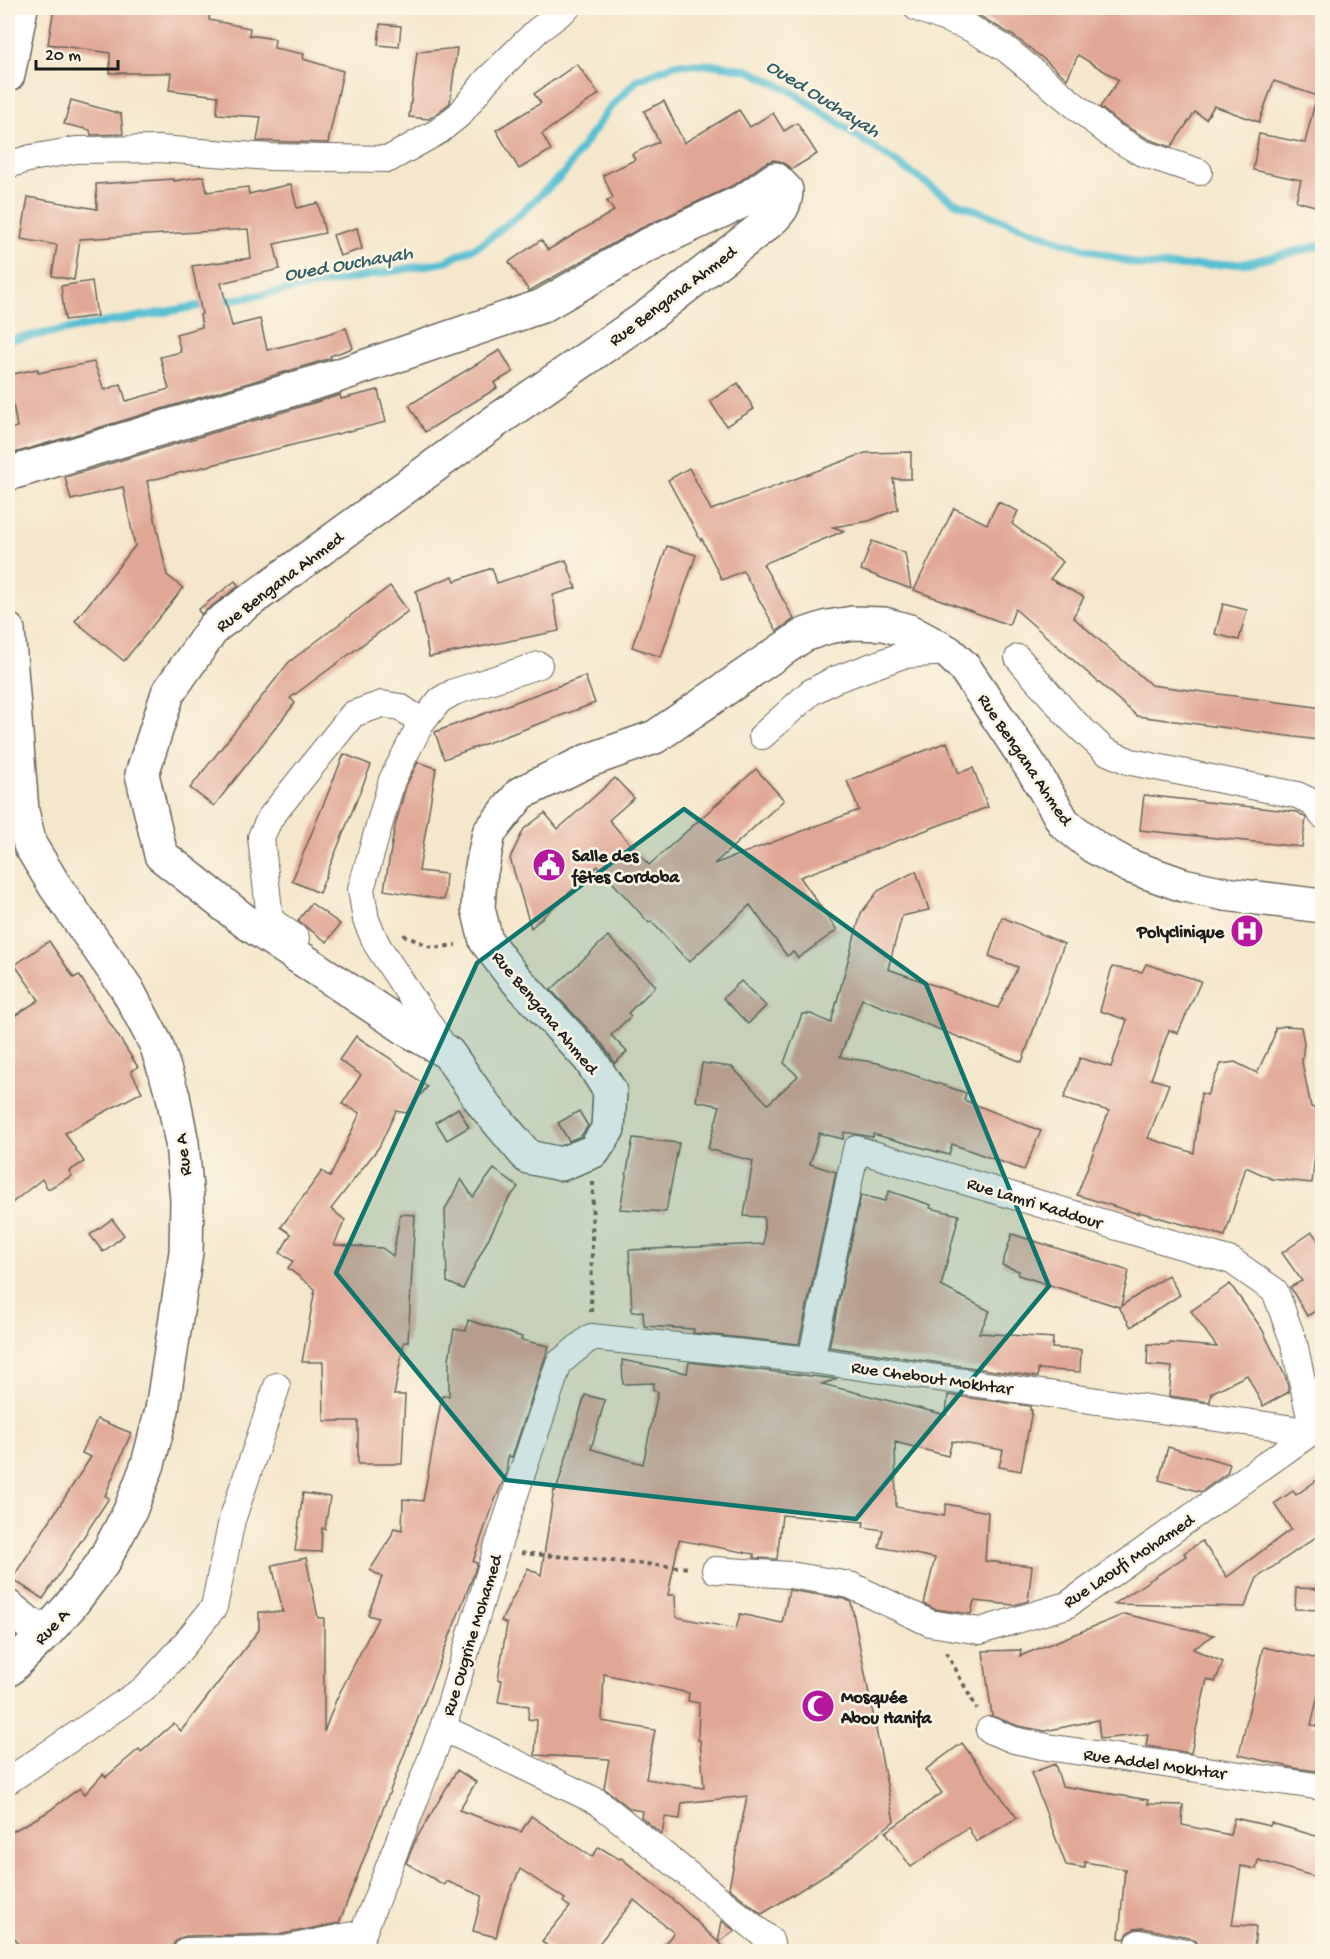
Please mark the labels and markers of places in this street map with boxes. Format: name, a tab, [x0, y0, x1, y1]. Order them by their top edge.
public building icon: Salle des fêtes Cordoba	[531, 847, 567, 883]
place label: Salle des fêtes Cordoba	[571, 847, 680, 889]
hospital icon: Polyclinique	[1229, 913, 1265, 949]
place label: Polyclinique	[1136, 923, 1225, 944]
mosque icon: Mosquée Abou Hanifa	[800, 1688, 836, 1724]
place label: Mosquée Abou Hanifa	[840, 1688, 932, 1730]

